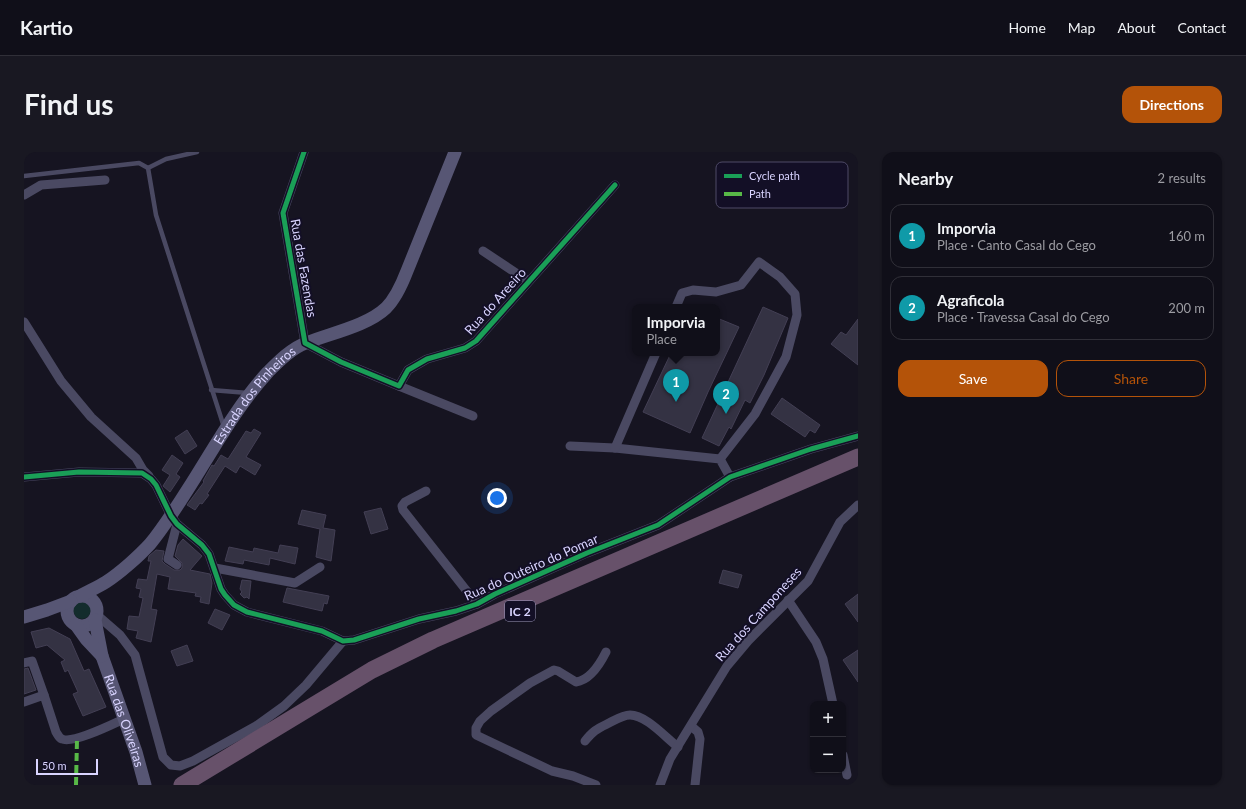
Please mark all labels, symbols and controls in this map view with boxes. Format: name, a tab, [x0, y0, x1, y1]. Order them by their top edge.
text: Kartio	[20, 16, 73, 39]
text: Home	[1008, 19, 1046, 36]
text: Map	[1068, 19, 1095, 36]
text: About	[1117, 19, 1155, 36]
text: Contact	[1177, 19, 1226, 36]
button: Directions	[1122, 86, 1222, 123]
text: Find us	[24, 87, 114, 121]
legend	[716, 162, 848, 208]
text: Nearby	[898, 168, 953, 189]
text: Cycle path	[749, 169, 800, 182]
text: 2 results	[1158, 170, 1206, 186]
text: Path	[749, 187, 771, 200]
street label: Rua das Fazendas	[287, 217, 321, 319]
text: Imporvia	[937, 219, 996, 237]
text: 1	[908, 228, 916, 244]
text: 160 m	[1168, 228, 1205, 244]
text: Place · Canto Casal do Cego	[937, 237, 1096, 253]
street label: Rua do Areeiro	[461, 264, 529, 338]
text: Agraficola	[937, 291, 1004, 309]
text: 2	[908, 300, 916, 316]
text: 200 m	[1168, 300, 1205, 316]
popup	[632, 304, 720, 356]
text: Place · Travessa Casal do Cego	[937, 309, 1110, 325]
text: Imporvia	[647, 313, 705, 331]
text: Place	[647, 331, 677, 347]
street label: Estrada dos Pinheiros	[210, 342, 299, 447]
button: Save	[898, 360, 1048, 397]
button: Share	[1056, 360, 1206, 397]
pin: 1	[663, 369, 689, 402]
pin: 2	[713, 381, 739, 414]
your location	[487, 488, 507, 508]
street label: Rua do Outeiro do Pomar	[462, 530, 601, 604]
street label: Rua dos Camponeses	[711, 563, 805, 664]
road number: IC 2	[505, 601, 535, 621]
street label: Rua das Oliveiras	[101, 672, 148, 769]
map controls	[810, 701, 846, 773]
button: +	[810, 701, 846, 737]
button: −	[810, 737, 846, 773]
scale bar	[36, 757, 98, 776]
text: 50 m	[42, 759, 67, 772]

